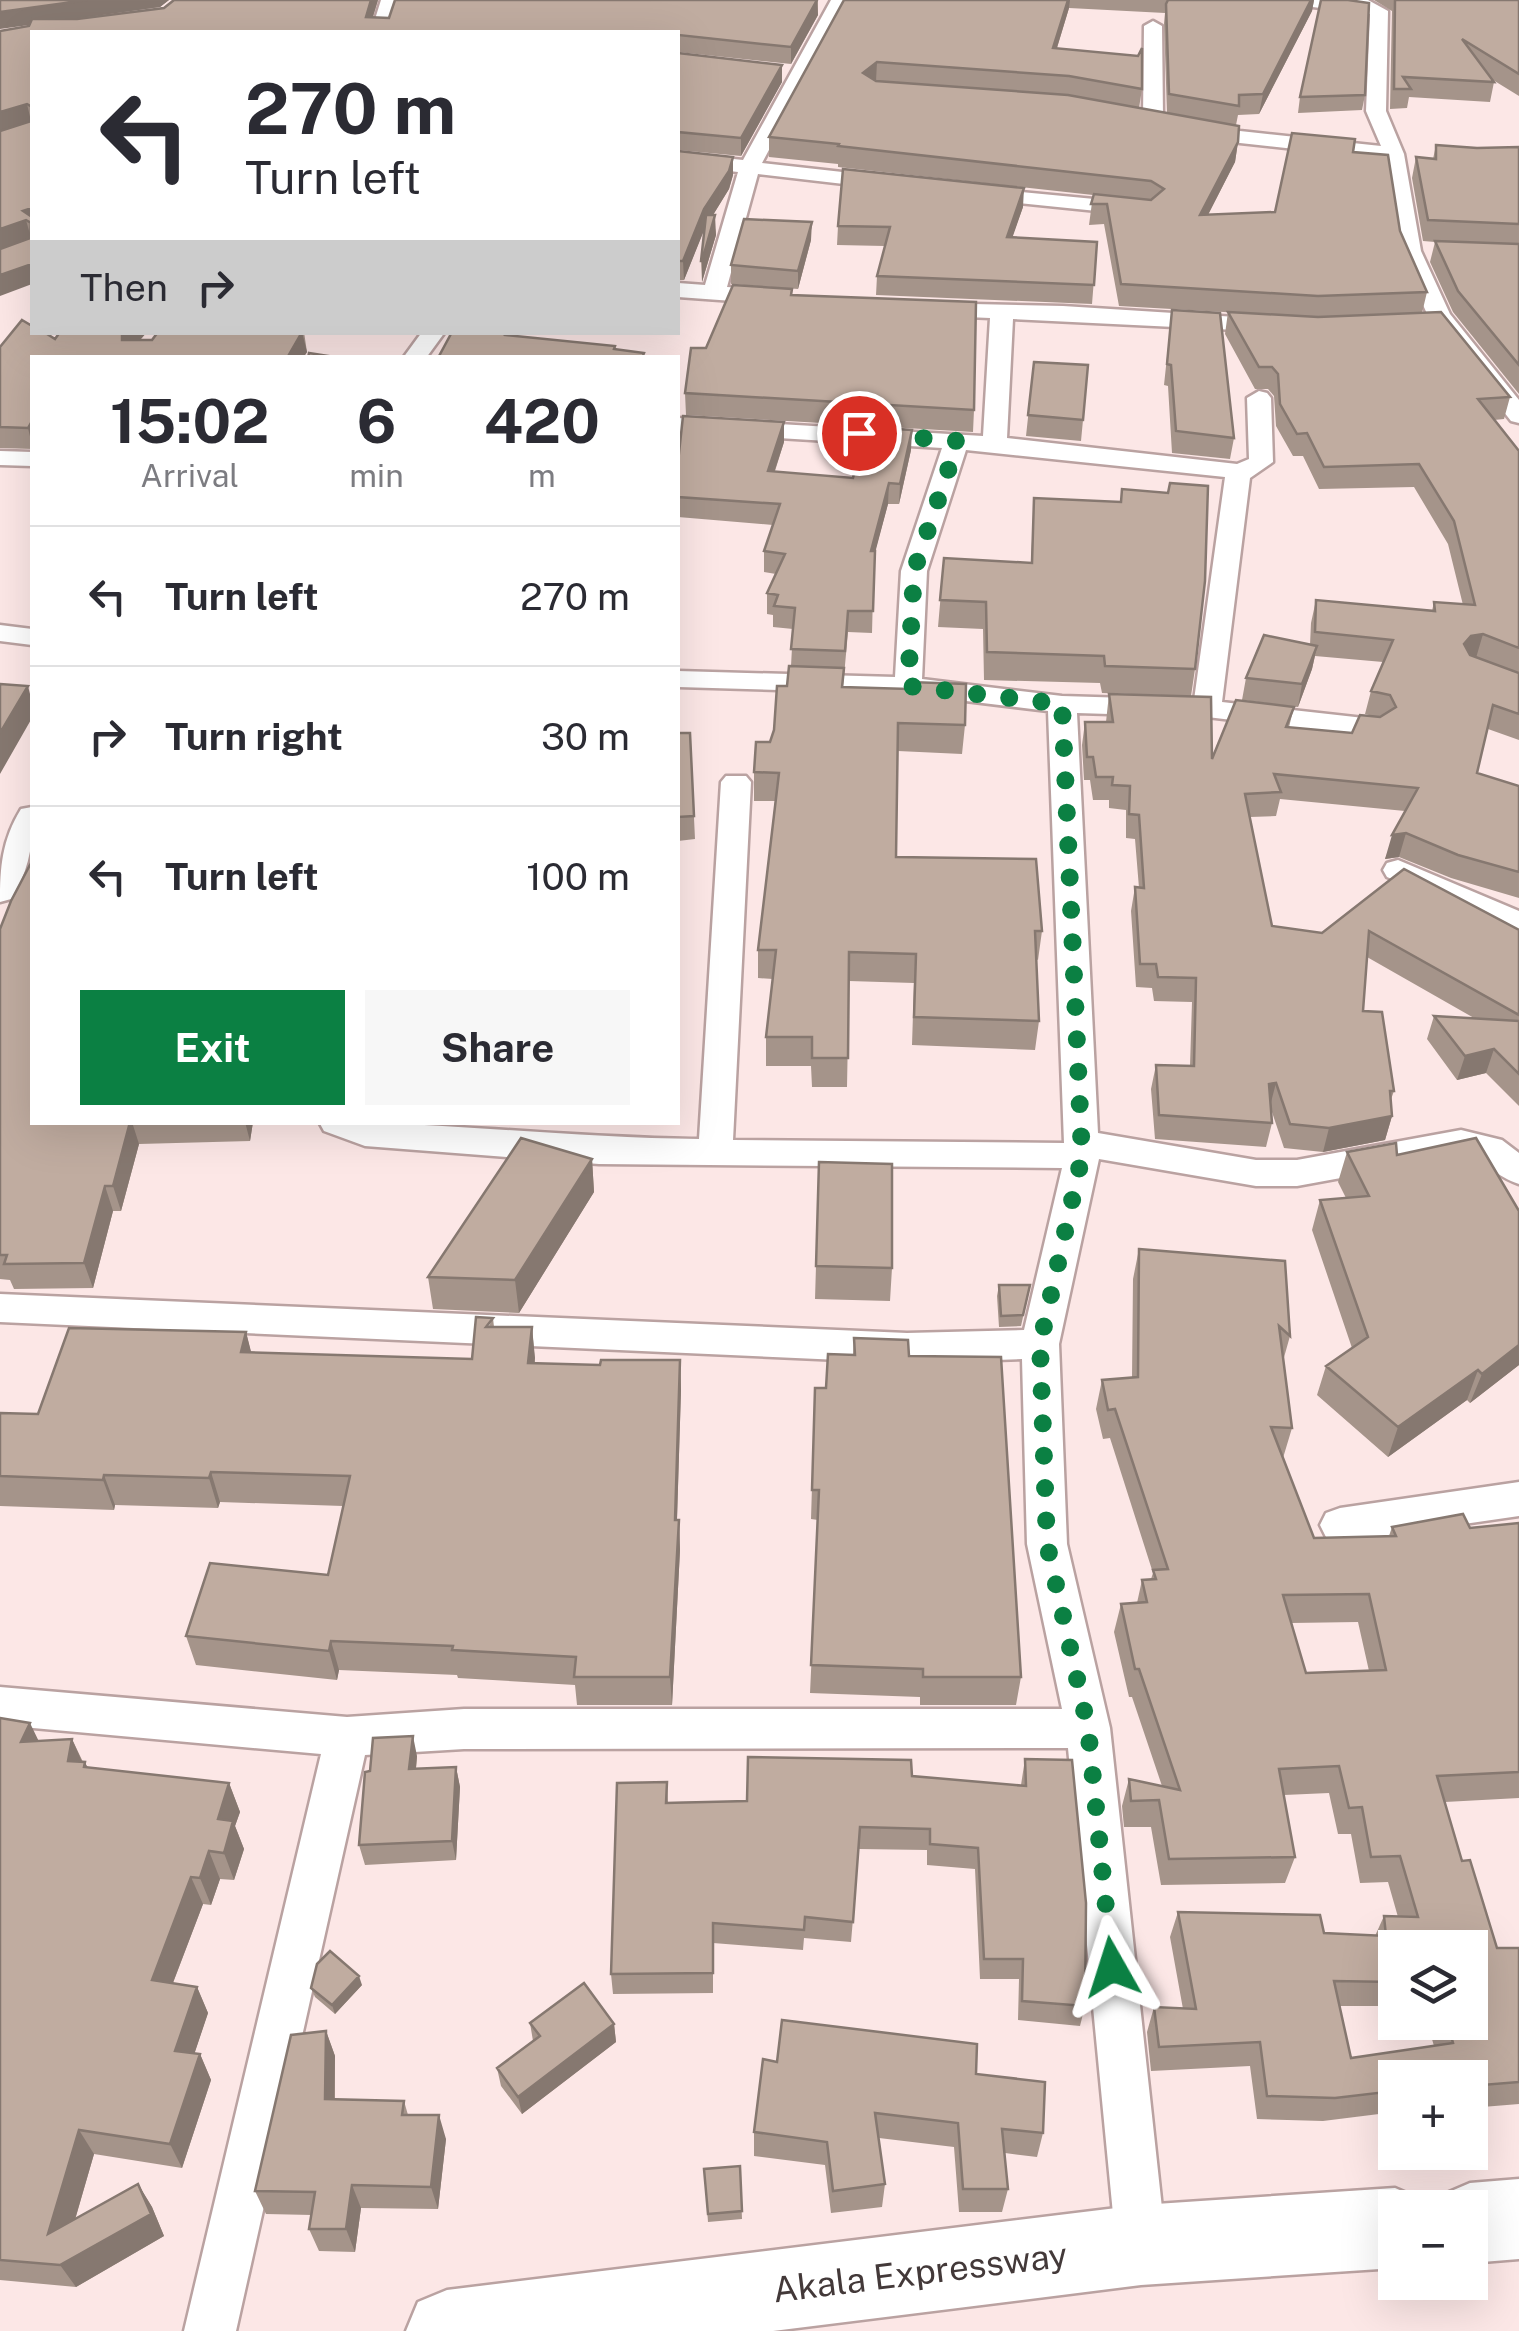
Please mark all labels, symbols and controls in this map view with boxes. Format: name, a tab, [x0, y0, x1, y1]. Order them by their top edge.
text: 270 m	[245, 67, 456, 150]
icon: left	[80, 70, 210, 200]
text: Turn left	[245, 151, 421, 204]
icon: right	[188, 260, 243, 315]
text: Then	[80, 265, 168, 310]
text: 15:02	[110, 386, 269, 457]
text: 6	[357, 386, 396, 457]
text: 420	[484, 386, 600, 457]
pin	[817, 391, 902, 476]
icon: arrive	[832, 406, 887, 461]
text: Arrival	[140, 457, 239, 494]
text: min	[349, 457, 404, 494]
text: m	[528, 457, 556, 494]
icon: left	[80, 569, 135, 624]
text: Turn left	[165, 574, 319, 619]
text: 270 m	[520, 574, 630, 619]
icon: right	[80, 709, 135, 764]
text: Turn right	[165, 714, 343, 759]
text: 30 m	[541, 714, 630, 759]
icon: left	[80, 849, 135, 904]
text: Turn left	[165, 854, 319, 899]
text: 100 m	[526, 854, 630, 899]
button: Exit	[80, 990, 345, 1105]
button: Share	[365, 990, 630, 1105]
position arrow	[1060, 1915, 1164, 2019]
map controls	[1378, 1930, 1488, 2300]
button: layers	[1378, 1930, 1488, 2040]
button: +	[1378, 2060, 1488, 2170]
button: −	[1378, 2190, 1488, 2300]
street label: Akala Expressway	[770, 2234, 1070, 2310]

